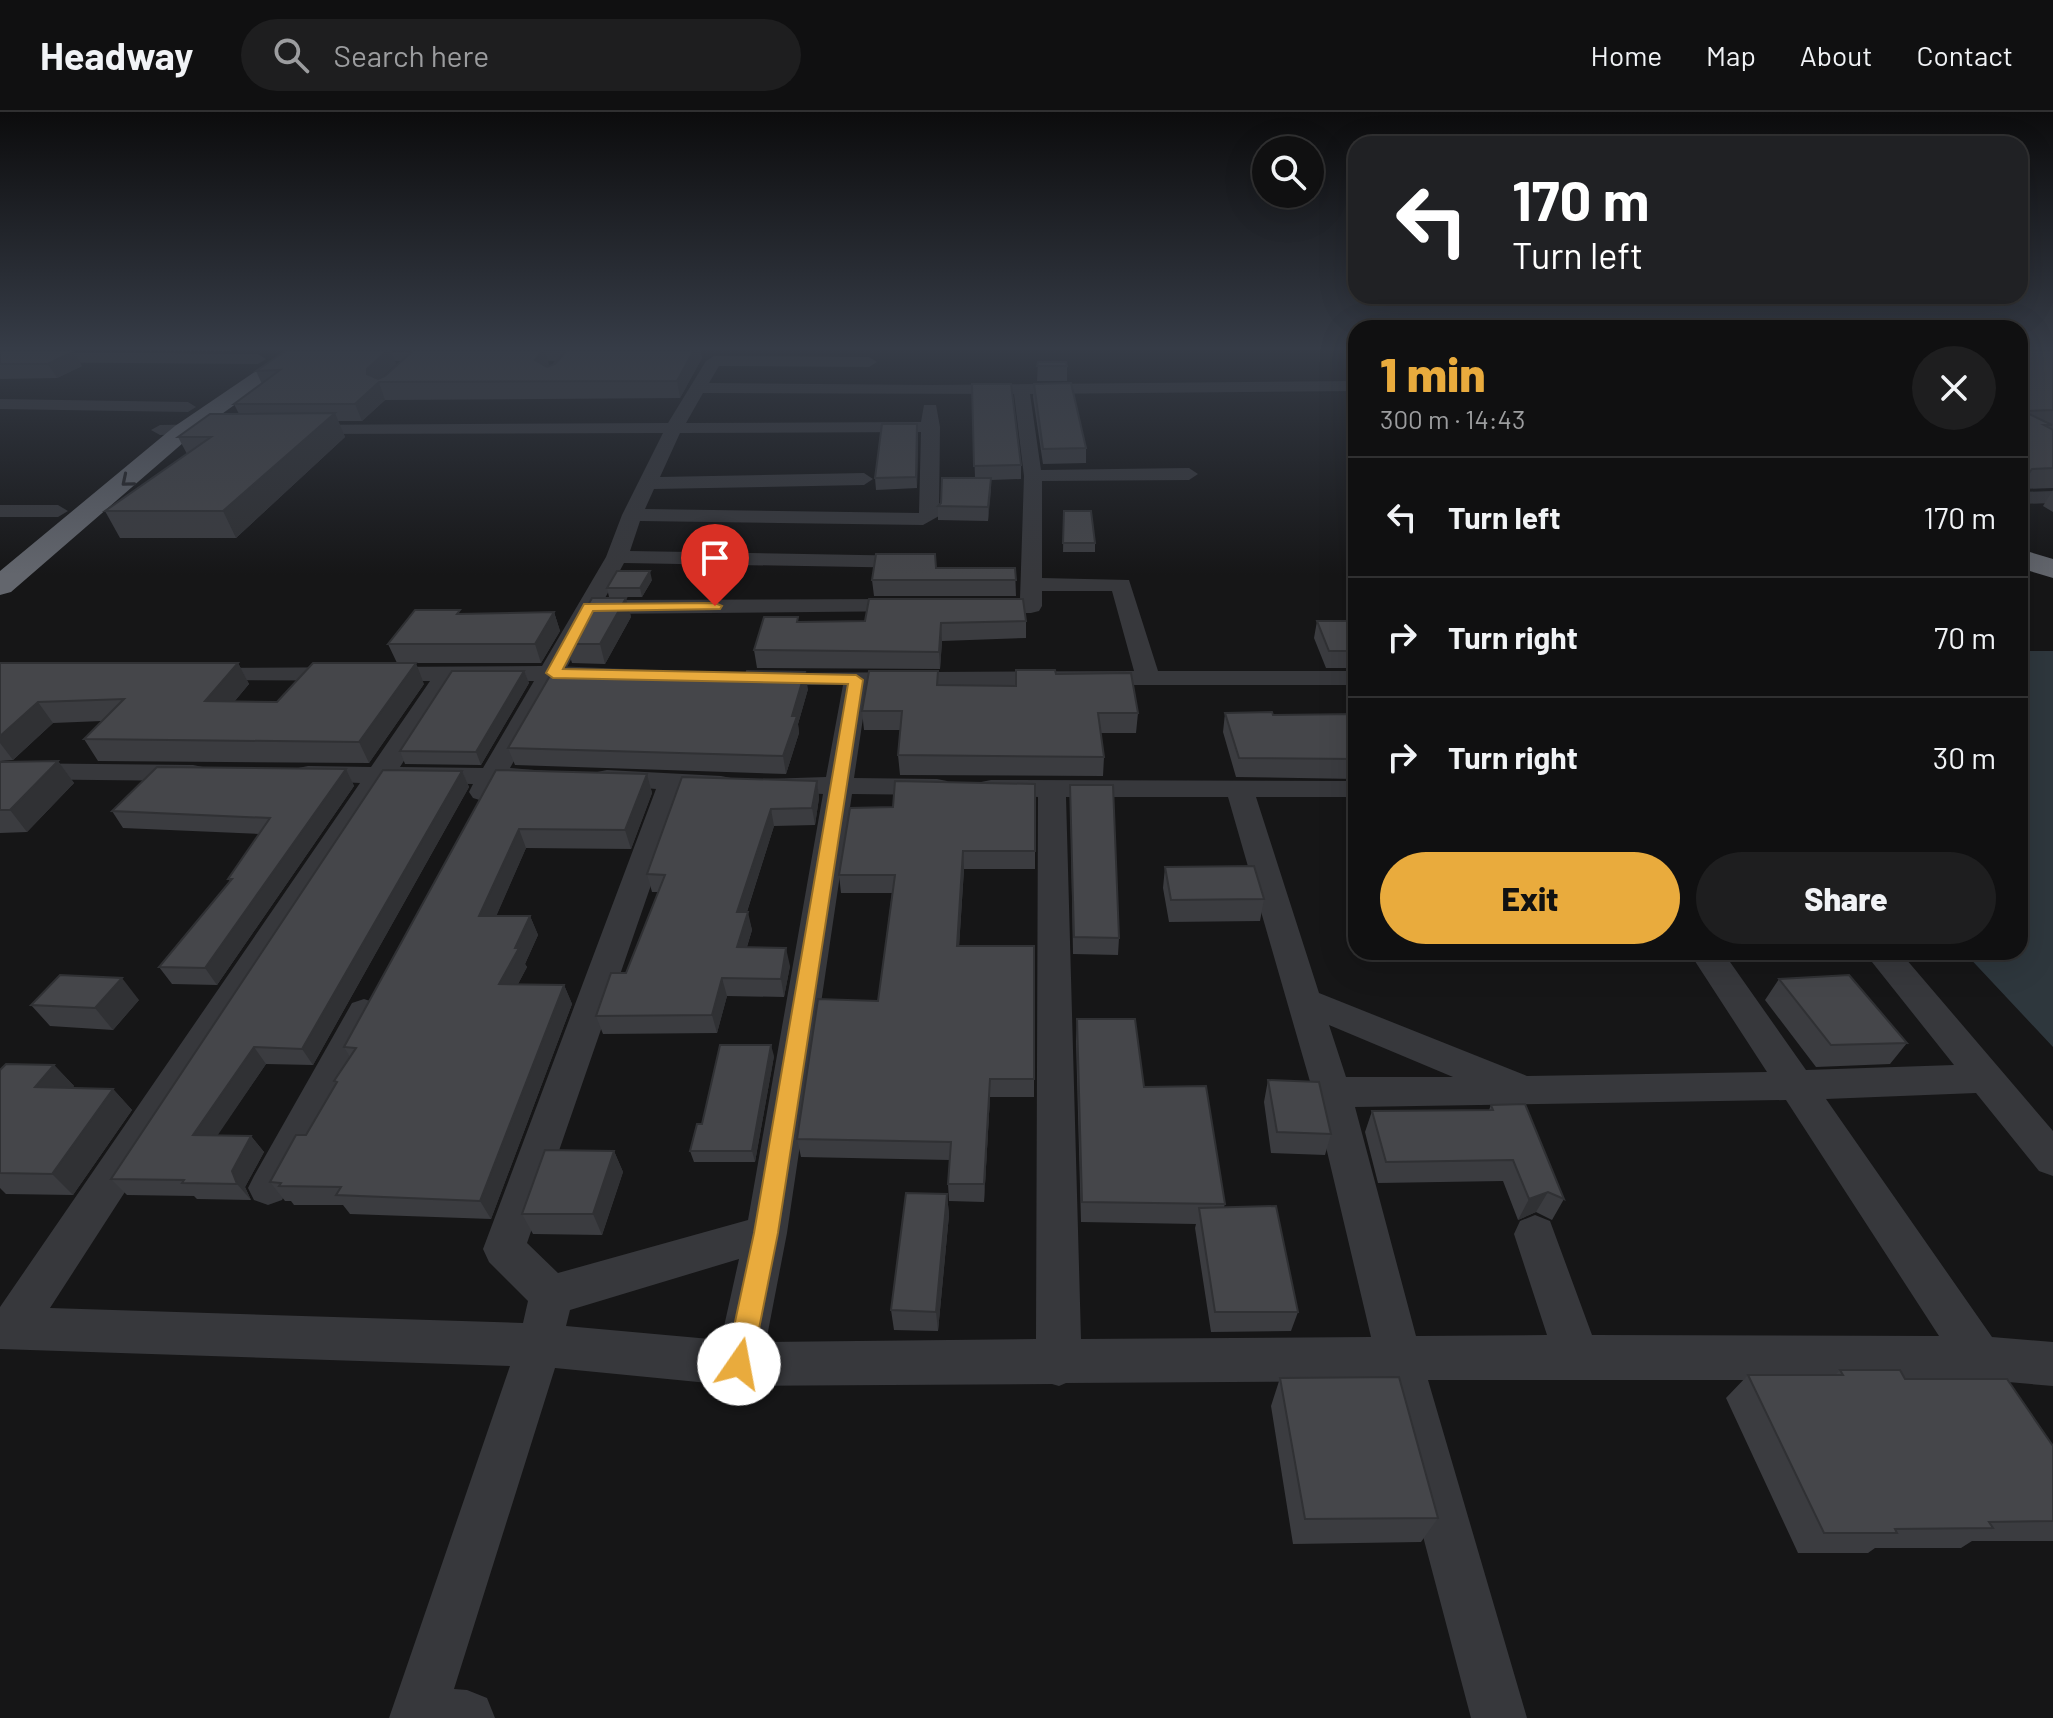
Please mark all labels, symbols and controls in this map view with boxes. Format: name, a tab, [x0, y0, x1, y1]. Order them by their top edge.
search box	[241, 19, 801, 91]
text: Headway	[40, 32, 193, 78]
icon: search	[269, 33, 313, 77]
text: Search here	[333, 37, 489, 73]
text: Home	[1591, 38, 1662, 72]
text: Map	[1706, 38, 1756, 72]
text: About	[1800, 38, 1872, 72]
text: Contact	[1916, 38, 2013, 72]
map controls	[1252, 136, 1324, 208]
button: search	[1252, 136, 1324, 208]
text: 170 m	[1512, 165, 1649, 232]
icon: left	[1380, 168, 1484, 272]
text: Turn left	[1512, 233, 1643, 276]
text: 1 min	[1380, 344, 1486, 402]
button: close	[1912, 346, 1996, 430]
text: 300 m · 14:43	[1380, 403, 1525, 434]
one-way arrow	[122, 471, 136, 485]
icon: left	[1380, 495, 1424, 539]
text: Turn left	[1448, 499, 1561, 535]
text: 170 m	[1924, 499, 1996, 535]
pin	[681, 524, 749, 606]
icon: arrive	[693, 536, 737, 580]
icon: right	[1380, 615, 1424, 659]
text: Turn right	[1448, 619, 1578, 655]
text: 70 m	[1934, 619, 1996, 655]
icon: right	[1380, 735, 1424, 779]
text: Turn right	[1448, 739, 1578, 775]
text: 30 m	[1933, 739, 1996, 775]
button: Exit	[1380, 852, 1680, 944]
button: Share	[1696, 852, 1996, 944]
position arrow	[697, 1322, 781, 1406]

